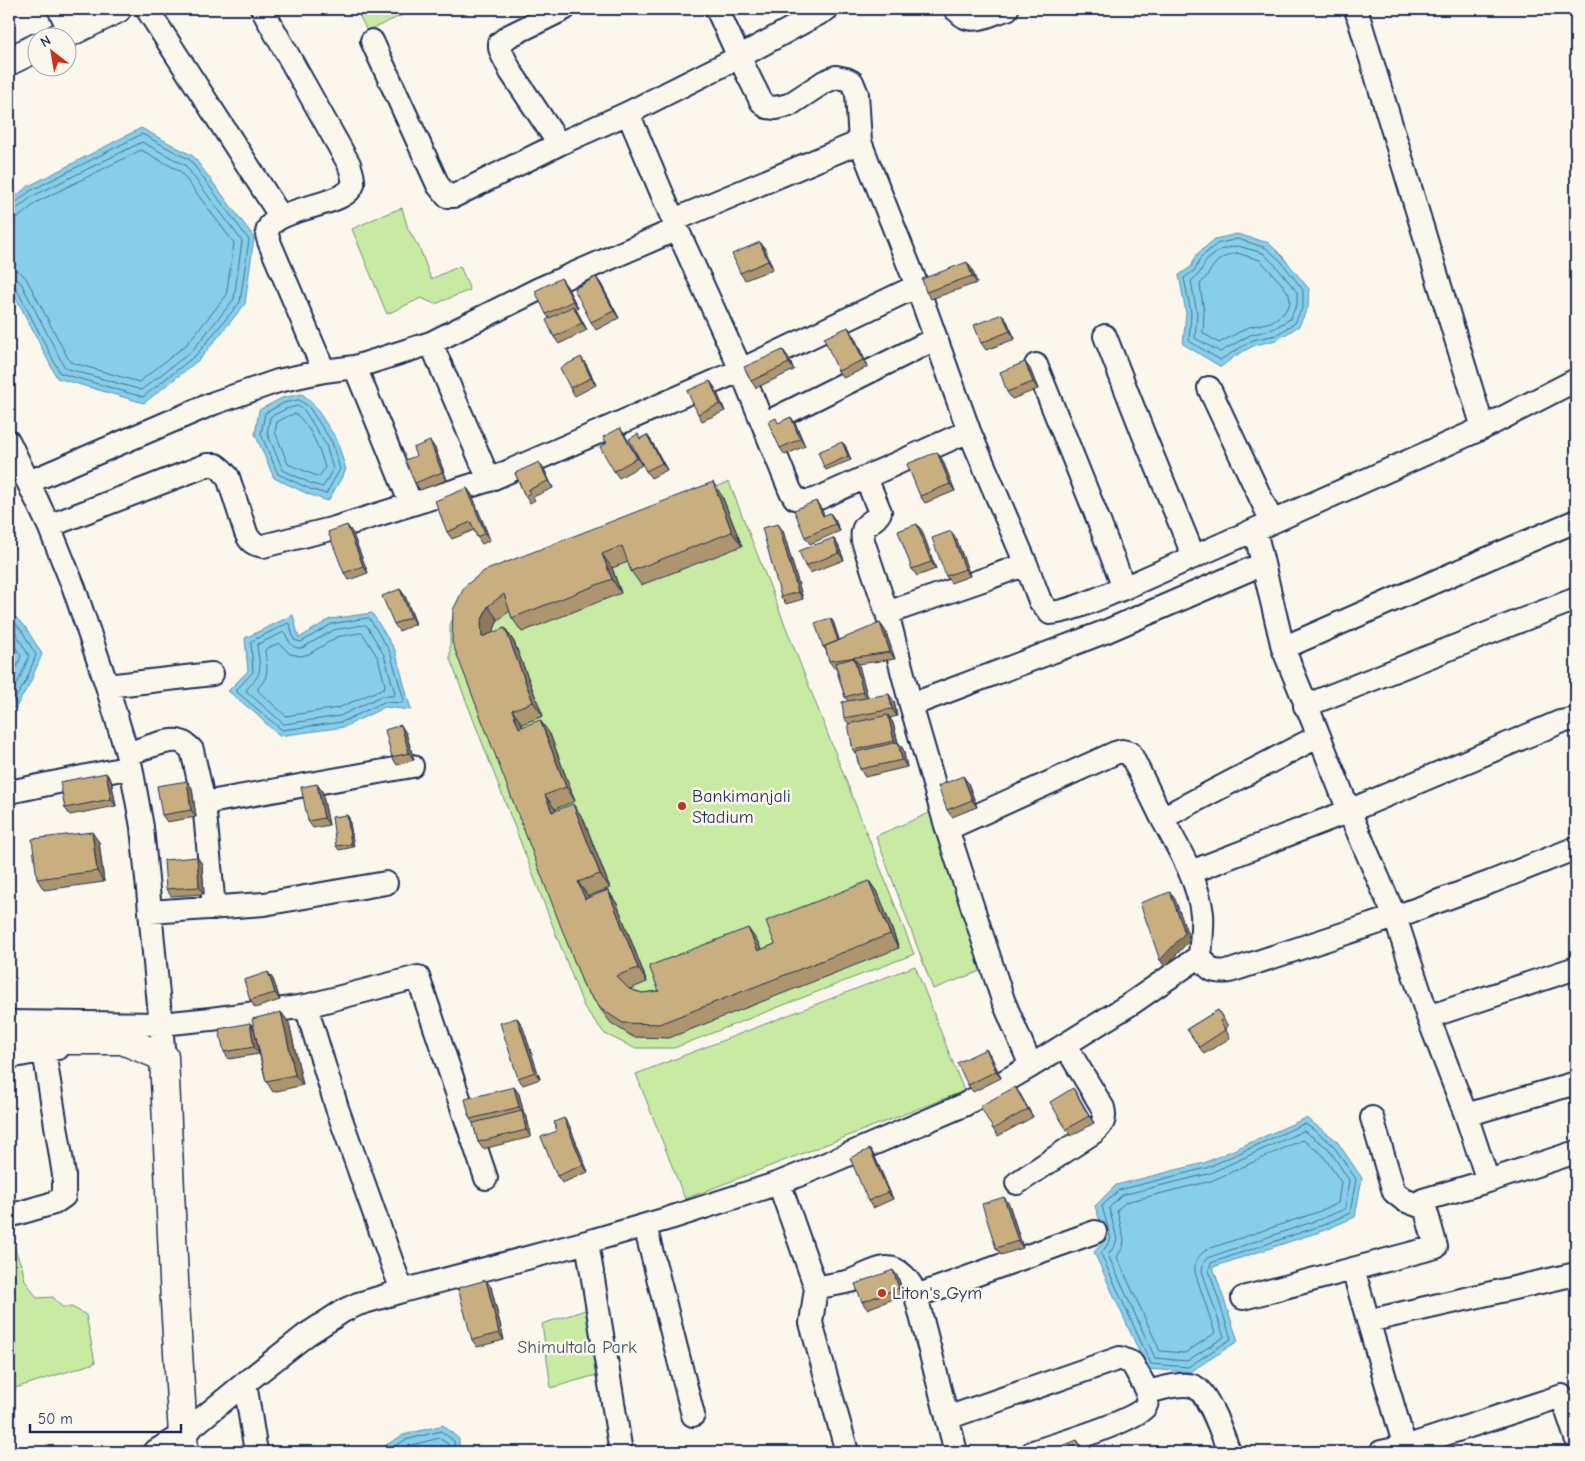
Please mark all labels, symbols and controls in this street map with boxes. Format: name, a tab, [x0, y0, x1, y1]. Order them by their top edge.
north arrow	[28, 28, 78, 78]
text: N	[37, 32, 54, 51]
place label: Bankimanjali Stadium	[692, 786, 791, 828]
marker: Bankimanjali Stadium	[676, 800, 688, 812]
place label: Liton's Gym	[892, 1283, 982, 1304]
marker: Liton's Gym	[876, 1287, 888, 1299]
park label: Shimultala Park	[517, 1337, 637, 1358]
scale bar	[30, 1401, 181, 1433]
text: 50 m	[38, 1410, 73, 1428]

